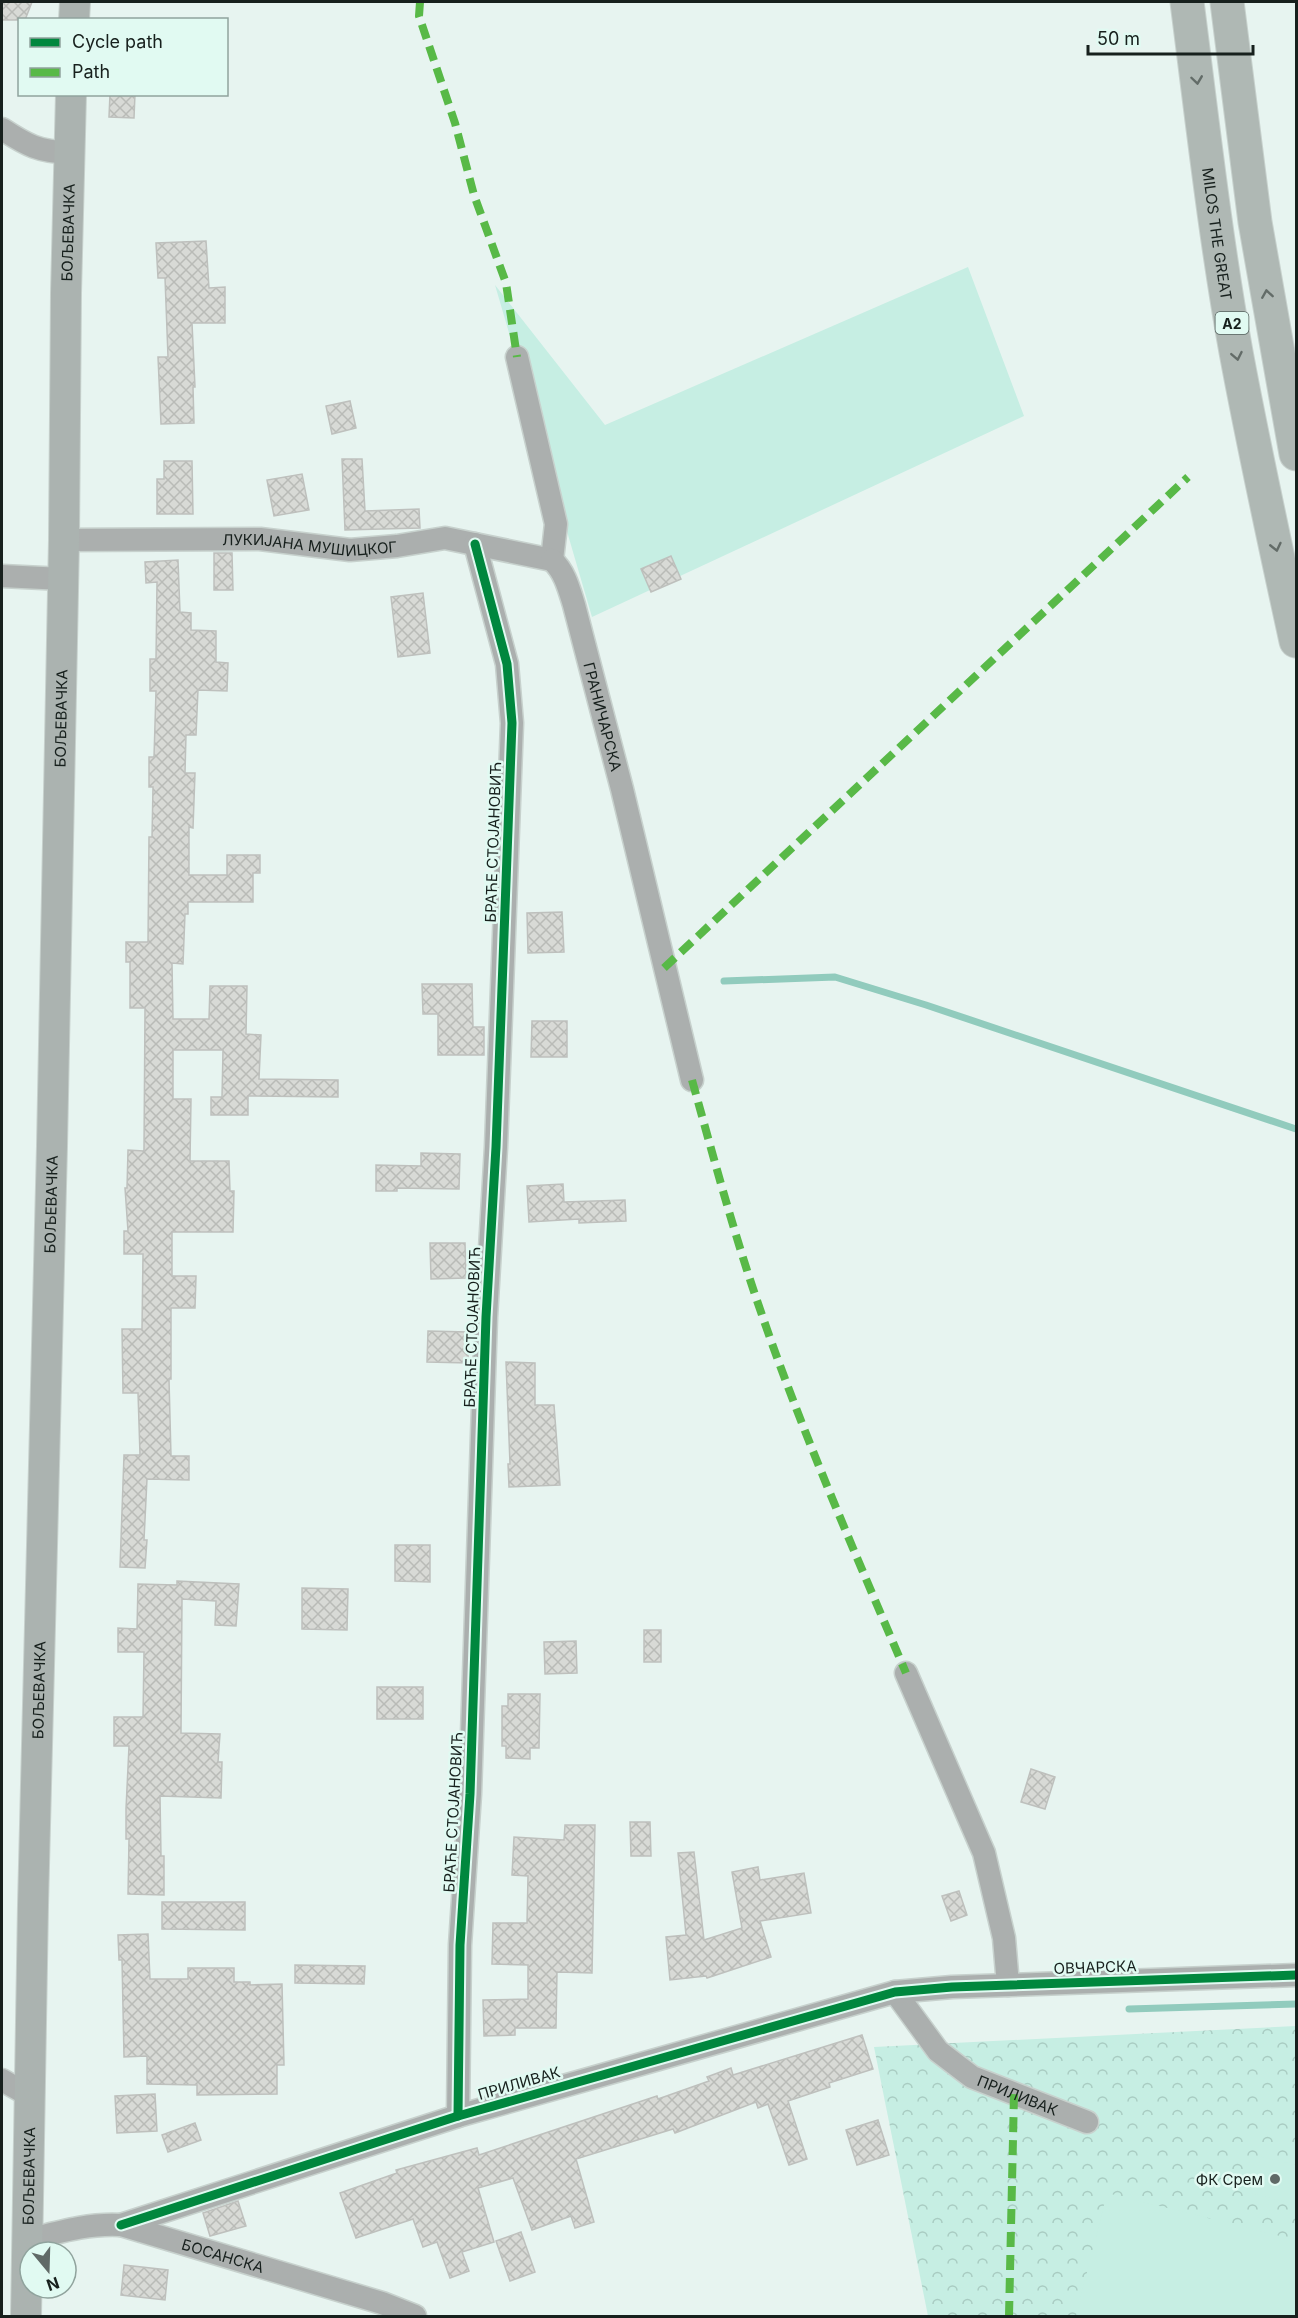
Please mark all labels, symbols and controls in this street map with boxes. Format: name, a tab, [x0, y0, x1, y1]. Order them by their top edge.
legend	[18, 18, 228, 96]
scale bar	[1088, 18, 1253, 56]
text: 50 m	[1097, 28, 1140, 49]
text: Cycle path	[72, 31, 163, 52]
text: Path	[72, 61, 110, 82]
one-way arrow	[1190, 76, 1203, 85]
street label: MILOS THE GREAT	[1199, 167, 1237, 302]
street label: БОЉЕВАЧКА	[57, 183, 78, 282]
one-way arrow	[1261, 289, 1274, 299]
road number: A2	[1216, 312, 1248, 334]
one-way arrow	[1230, 351, 1243, 361]
street label: ЛУКИЈАНА МУШИЦКОГ	[222, 529, 398, 560]
one-way arrow	[1269, 542, 1282, 552]
street label: ГРАНИЧАРСКА	[580, 660, 626, 773]
street label: БОЉЕВАЧКА	[50, 669, 71, 768]
street label: БРАЋЕ СТОЈАНОВИЋ	[481, 761, 505, 923]
street label: БОЉЕВАЧКА	[40, 1155, 61, 1254]
street label: БРАЋЕ СТОЈАНОВИЋ	[460, 1246, 484, 1408]
street label: БОЉЕВАЧКА	[28, 1641, 49, 1739]
street label: БРАЋЕ СТОЈАНОВИЋ	[439, 1731, 467, 1893]
street label: ОВЧАРСКА	[1053, 1956, 1137, 1978]
street label: ПРИЛИВАК	[476, 2062, 562, 2104]
street label: ПРИЛИВАК	[975, 2071, 1061, 2119]
street label: БОЉЕВАЧКА	[18, 2127, 39, 2225]
place label: ФК Срем	[1196, 2170, 1263, 2189]
marker: ФК Срем	[1268, 2172, 1282, 2186]
street label: БОСАНСКА	[180, 2234, 266, 2277]
north arrow	[18, 2240, 78, 2300]
text: N	[44, 2273, 62, 2296]

